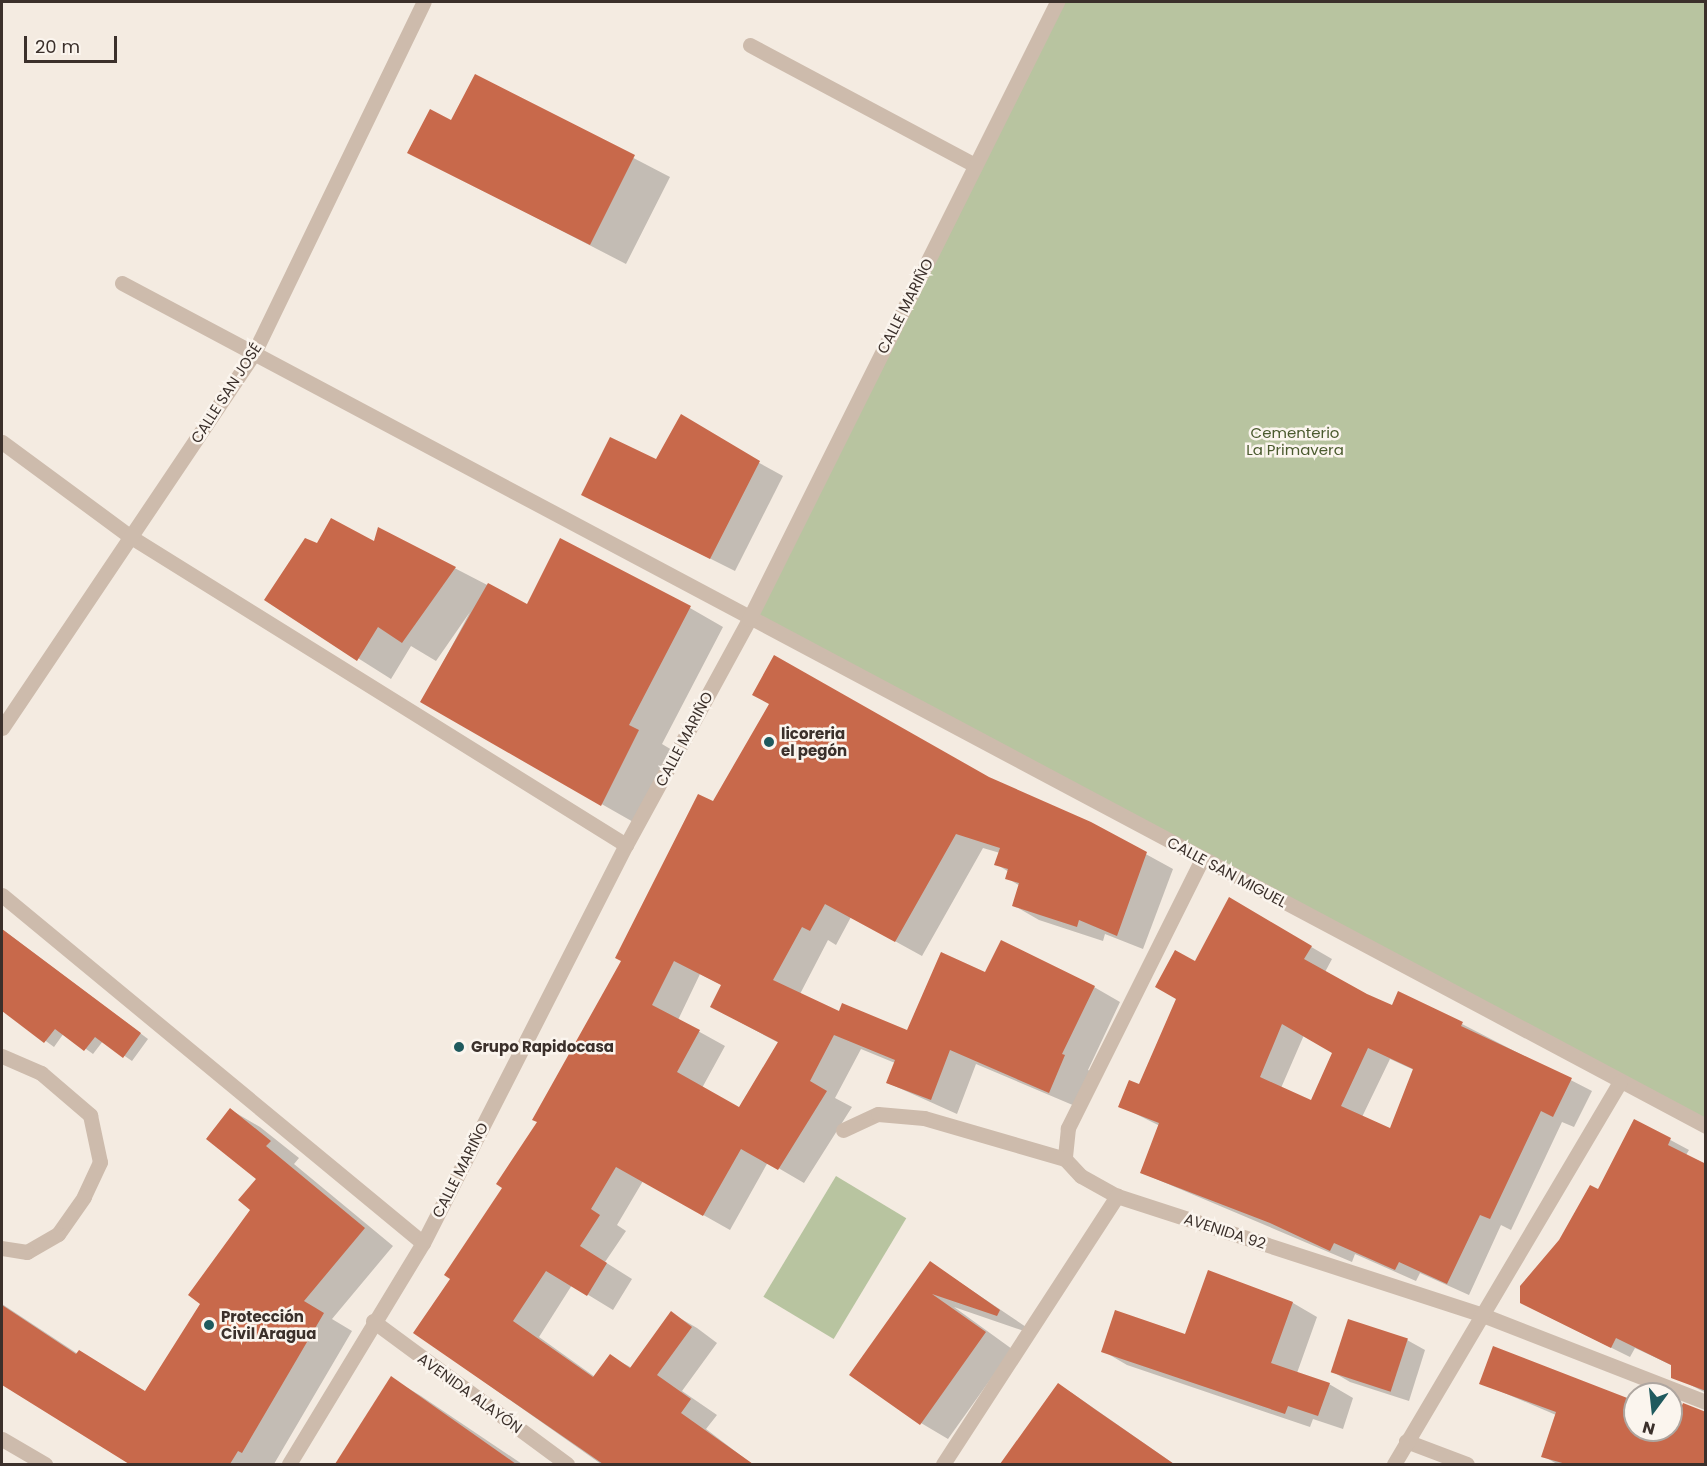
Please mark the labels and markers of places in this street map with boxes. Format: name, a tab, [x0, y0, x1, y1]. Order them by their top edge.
place label: licoreria el pegón	[781, 724, 847, 759]
marker: licoreria el pegón	[762, 735, 776, 749]
place label: Grupo Rapidocasa	[471, 1038, 614, 1056]
marker: Grupo Rapidocasa	[452, 1040, 466, 1054]
place label: Protección Civil Aragua	[221, 1307, 316, 1342]
marker: Protección Civil Aragua	[202, 1318, 216, 1332]

